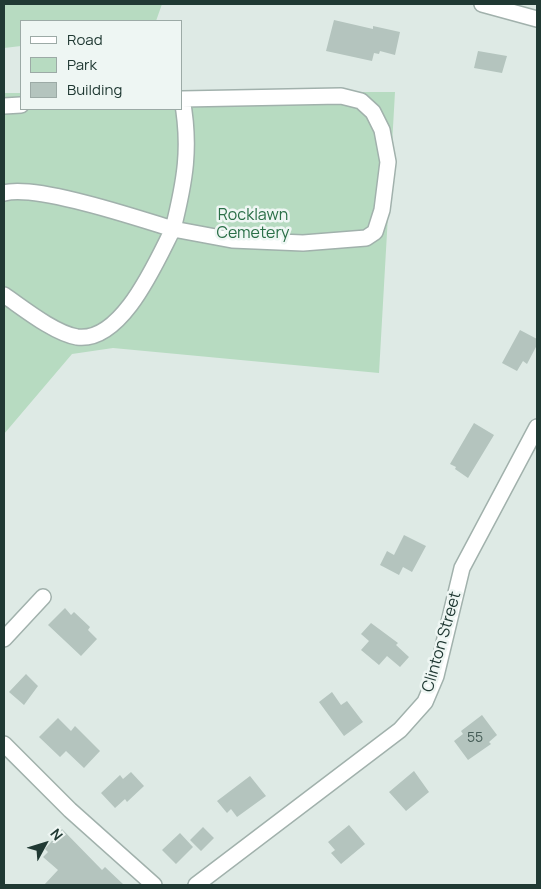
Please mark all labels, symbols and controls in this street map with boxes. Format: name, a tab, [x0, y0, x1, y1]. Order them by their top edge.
legend	[20, 20, 182, 110]
text: Road	[67, 29, 103, 50]
text: Park	[67, 54, 97, 75]
text: Building	[67, 79, 122, 100]
park label: Rocklawn Cemetery	[217, 206, 289, 244]
street label: Clinton Street	[418, 590, 466, 694]
house number: 55	[467, 730, 483, 746]
north arrow	[20, 819, 70, 869]
text: N	[46, 824, 68, 844]

